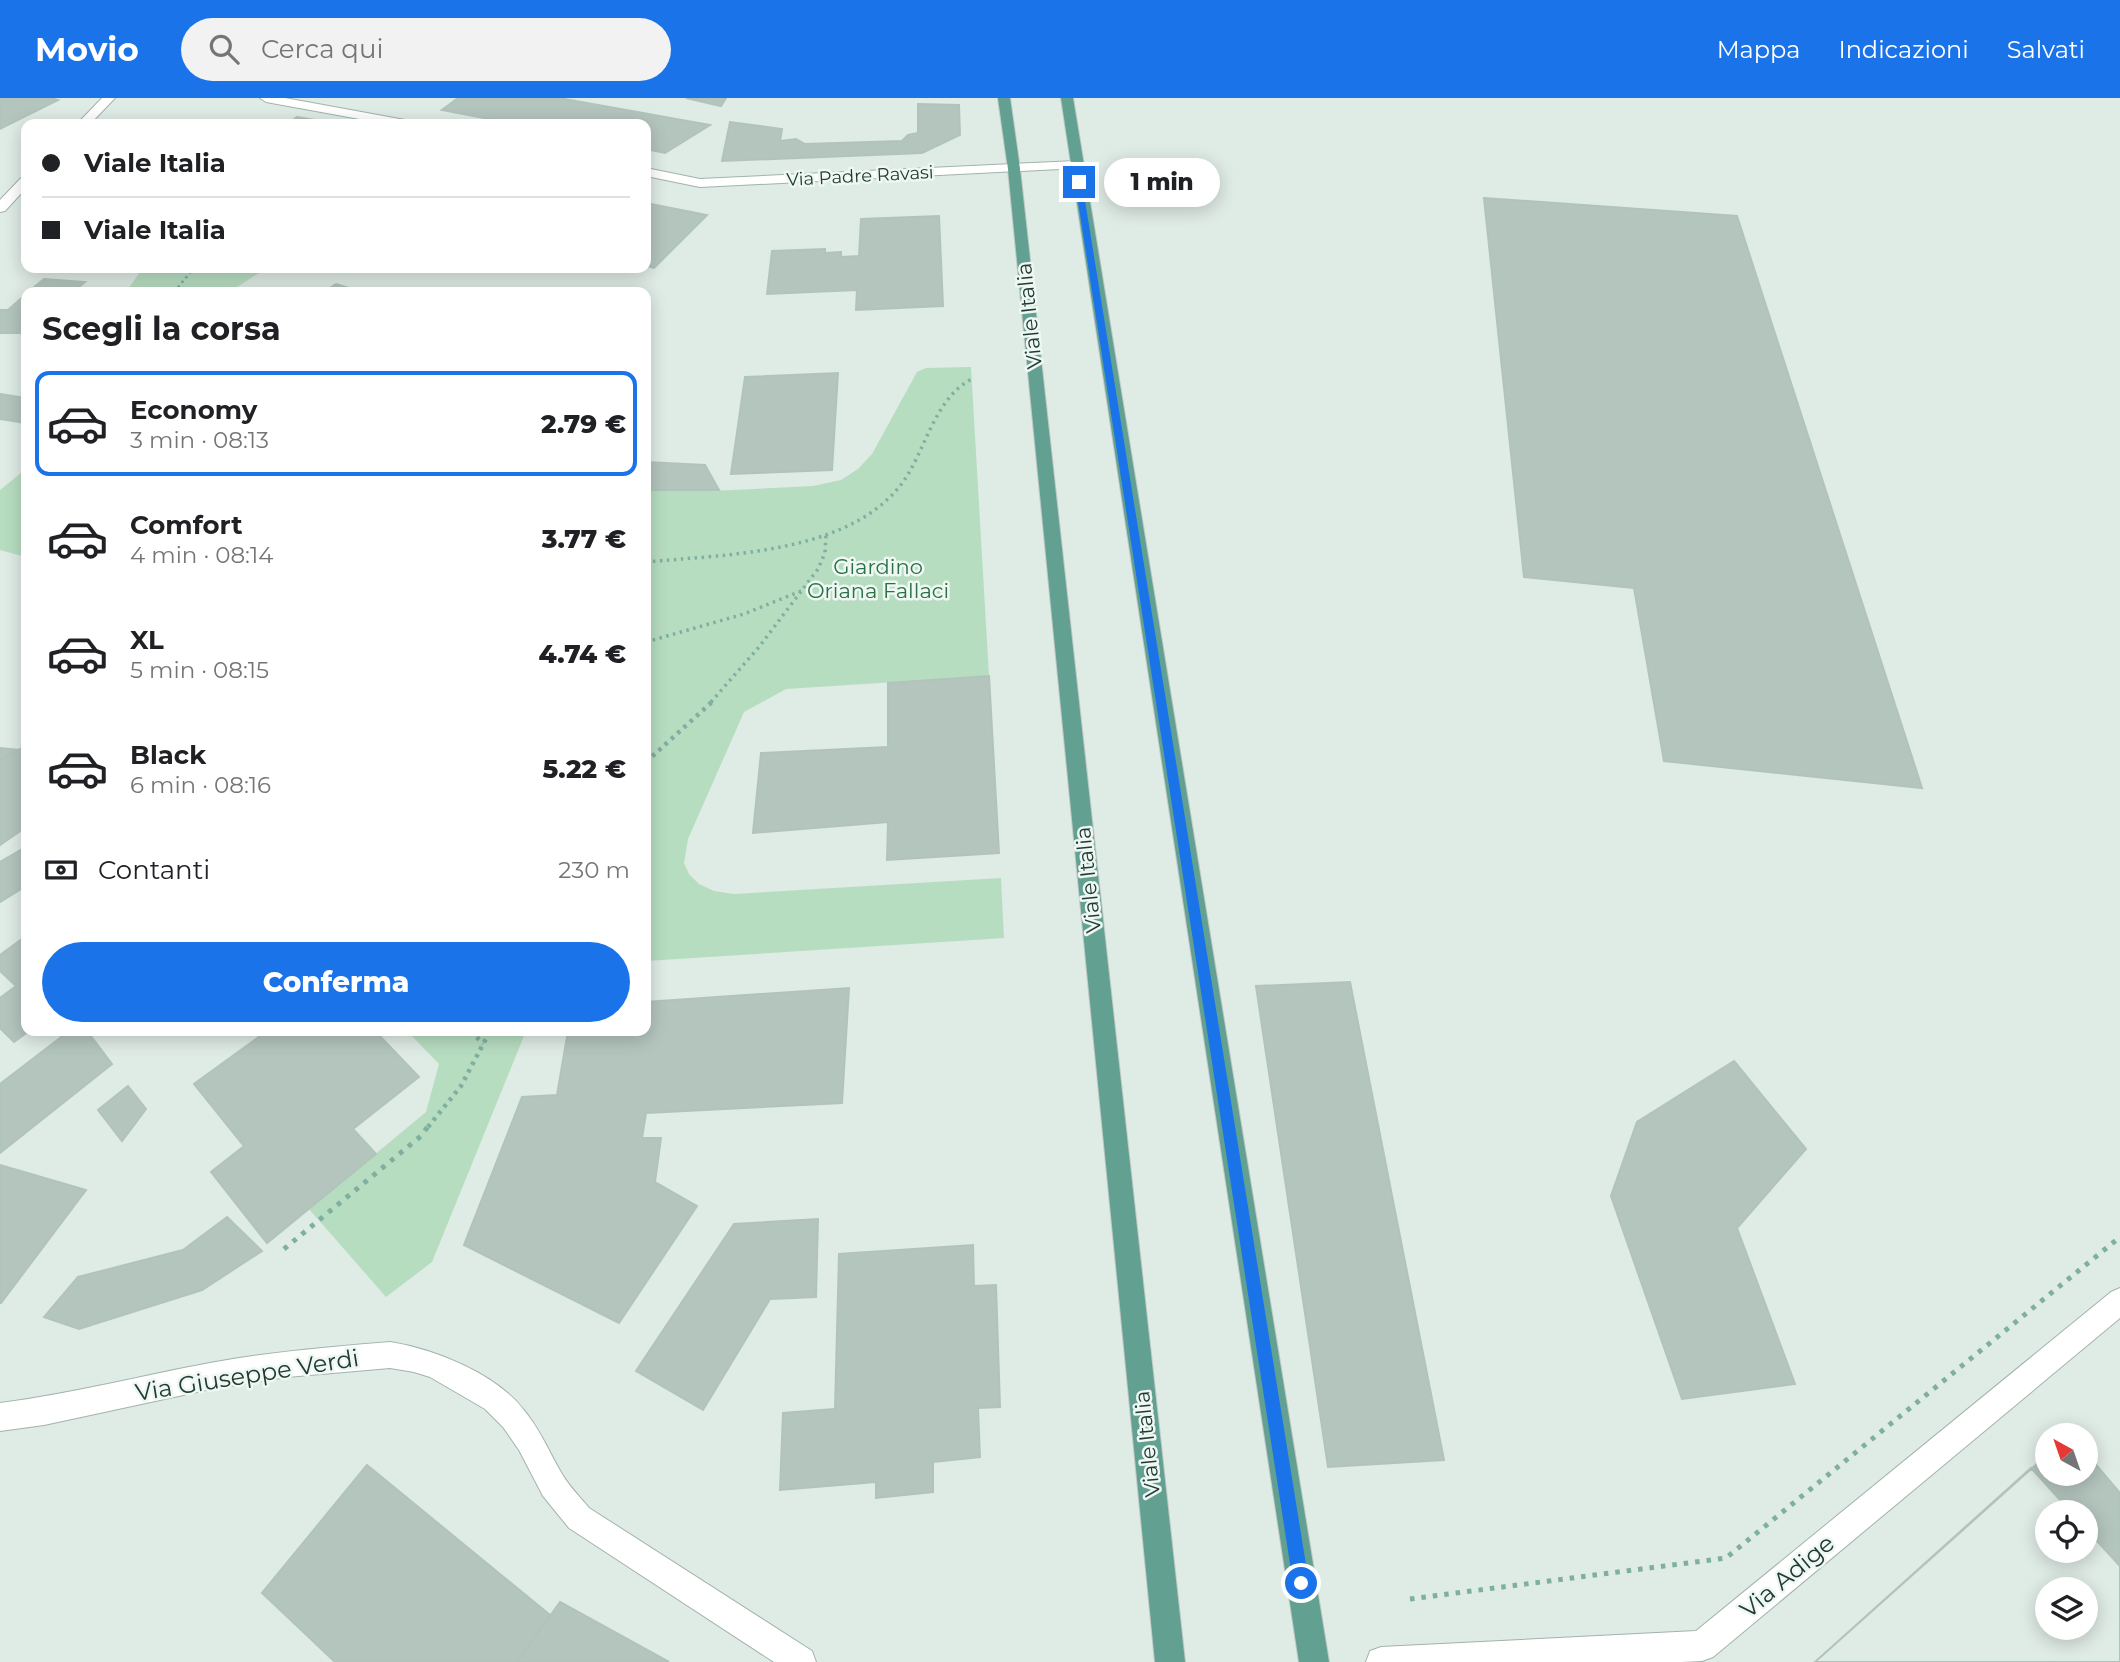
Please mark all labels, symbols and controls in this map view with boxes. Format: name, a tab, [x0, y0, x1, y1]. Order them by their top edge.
search box	[181, 18, 671, 81]
text: Movio	[35, 29, 139, 69]
icon: search	[205, 30, 243, 68]
text: Cerca qui	[261, 33, 383, 65]
text: Mappa	[1717, 35, 1800, 64]
text: Indicazioni	[1838, 35, 1969, 64]
text: Salvati	[2007, 35, 2085, 64]
text: Viale Italia	[84, 147, 226, 179]
callout: 1 min	[1104, 158, 1219, 206]
street label: Via Padre Ravasi	[786, 161, 934, 191]
route end	[1063, 166, 1095, 198]
text: 1 min	[1130, 168, 1194, 196]
text: Viale Italia	[84, 214, 226, 246]
street label: Viale Italia	[1011, 262, 1047, 370]
text: Scegli la corsa	[42, 309, 281, 348]
icon: car	[46, 392, 109, 455]
text: Economy	[130, 394, 257, 426]
text: 2.79 €	[541, 408, 626, 440]
text: 3 min · 08:13	[130, 426, 269, 454]
icon: car	[46, 507, 109, 570]
text: Comfort	[130, 509, 242, 541]
text: 3.77 €	[542, 523, 626, 555]
text: 4 min · 08:14	[130, 541, 274, 569]
park label: Giardino Oriana Fallaci	[807, 554, 949, 603]
icon: car	[46, 622, 109, 685]
text: XL	[130, 624, 164, 656]
text: 4.74 €	[539, 638, 626, 670]
text: 5 min · 08:15	[130, 656, 269, 684]
icon: car	[46, 737, 109, 800]
text: Black	[130, 739, 206, 771]
text: 5.22 €	[543, 753, 626, 785]
text: 6 min · 08:16	[130, 771, 271, 799]
street label: Viale Italia	[1070, 826, 1106, 934]
icon: cash	[42, 851, 80, 889]
text: Contanti	[98, 854, 210, 886]
text: 230 m	[558, 856, 630, 884]
button: Conferma	[42, 942, 630, 1022]
street label: Via Giuseppe Verdi	[133, 1343, 361, 1407]
street label: Viale Italia	[1129, 1390, 1165, 1498]
north arrow	[2035, 1423, 2098, 1486]
map controls	[2035, 1423, 2098, 1640]
button: locate	[2035, 1500, 2098, 1563]
street label: Via Adige	[1734, 1528, 1840, 1624]
route start	[1285, 1567, 1317, 1599]
button: layers	[2035, 1577, 2098, 1640]

